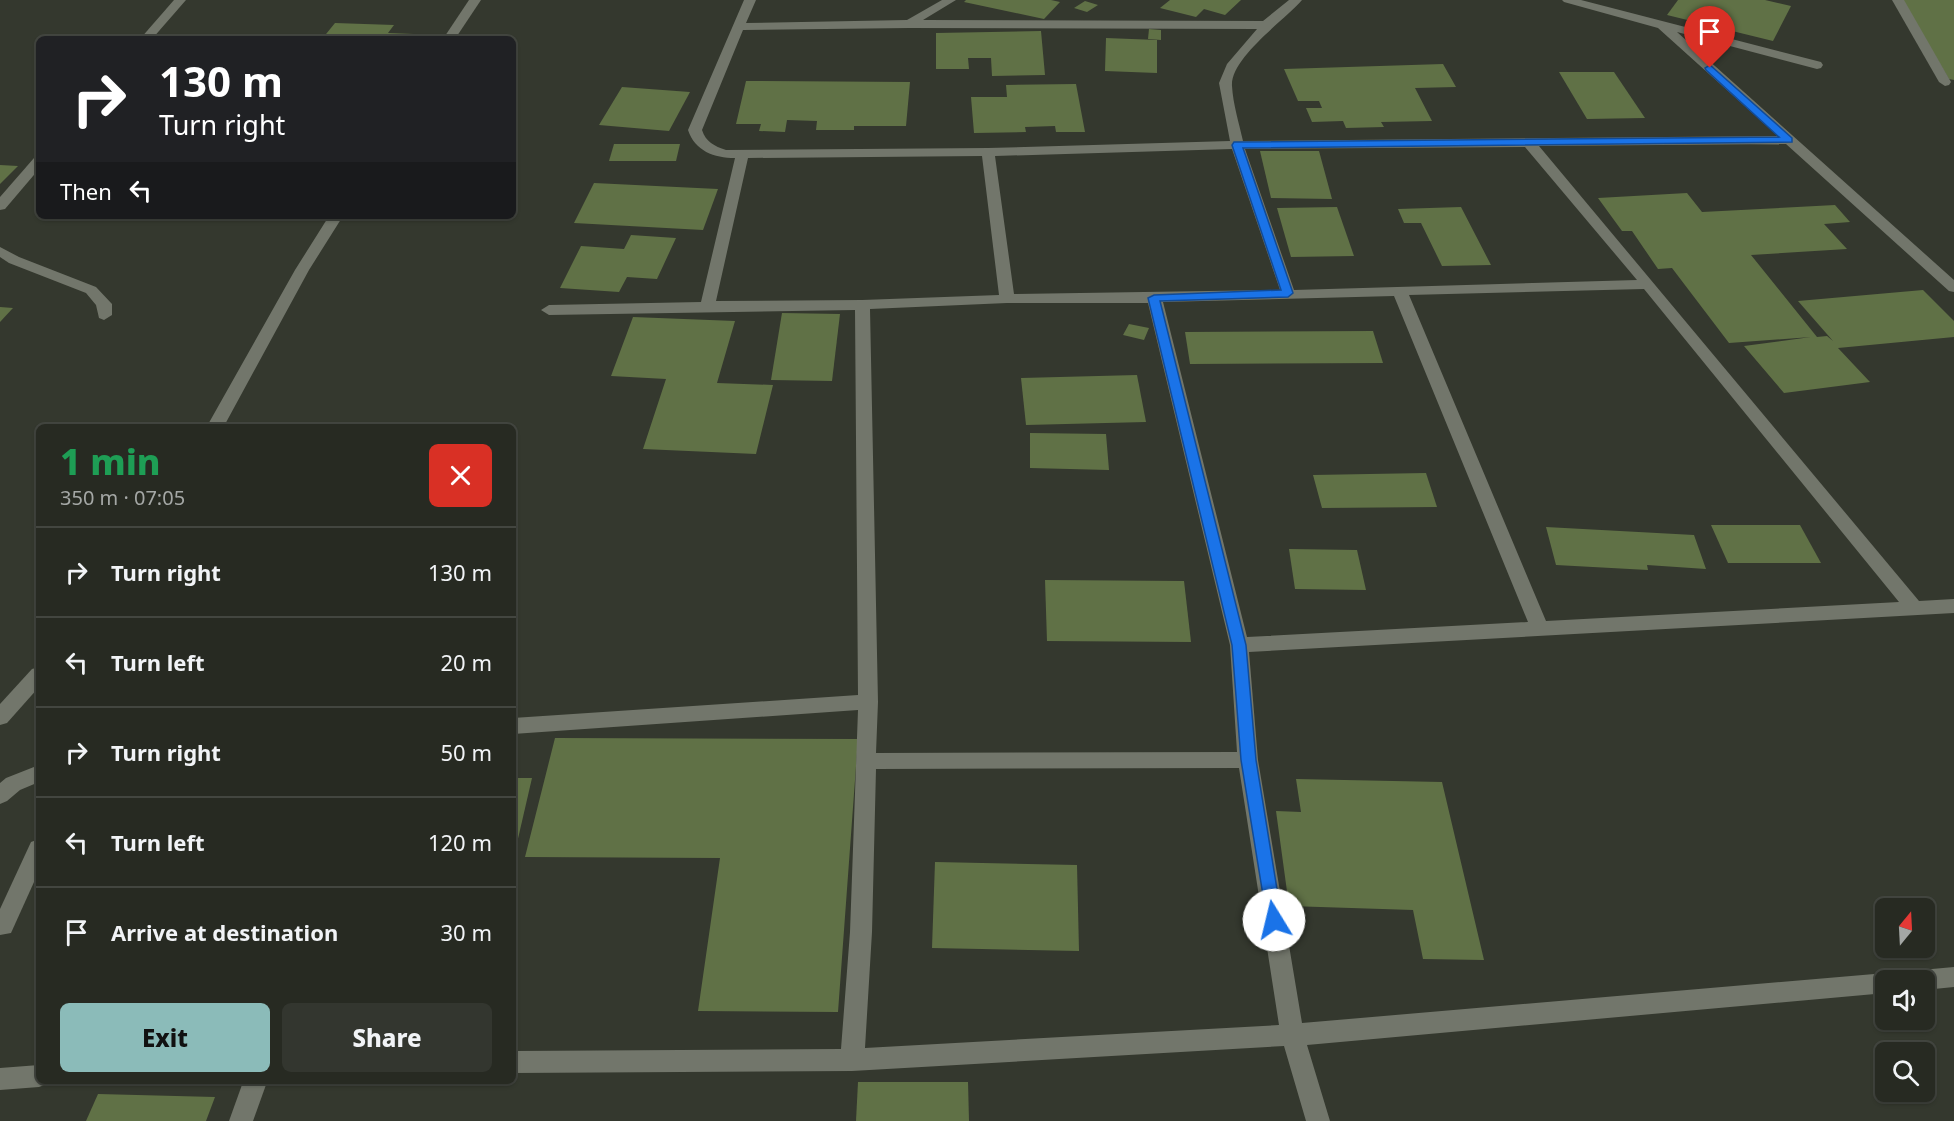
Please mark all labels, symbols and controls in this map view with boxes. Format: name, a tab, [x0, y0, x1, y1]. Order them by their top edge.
pin	[1684, 6, 1735, 68]
icon: arrive	[1693, 15, 1726, 48]
text: 130 m	[159, 52, 283, 109]
icon: right	[60, 60, 138, 138]
text: Turn right	[159, 106, 285, 143]
icon: left	[124, 174, 157, 207]
text: Then	[60, 176, 112, 206]
text: 1 min	[60, 437, 161, 486]
button: close	[429, 444, 492, 507]
text: 350 m · 07:05	[60, 484, 185, 511]
icon: right	[60, 556, 93, 589]
text: Turn right	[111, 557, 221, 587]
text: 130 m	[428, 557, 492, 587]
icon: left	[60, 646, 93, 679]
text: Turn left	[111, 647, 205, 677]
text: 20 m	[441, 647, 492, 677]
icon: right	[60, 736, 93, 769]
text: Turn right	[111, 737, 221, 767]
text: 50 m	[441, 737, 492, 767]
icon: left	[60, 826, 93, 859]
text: Turn left	[111, 827, 205, 857]
text: 120 m	[428, 827, 492, 857]
position arrow	[1242, 888, 1306, 952]
north arrow	[1875, 898, 1935, 958]
map controls	[1875, 898, 1935, 1102]
icon: arrive	[60, 916, 93, 949]
text: Arrive at destination	[111, 917, 338, 947]
text: 30 m	[441, 917, 492, 947]
button: sound	[1875, 970, 1935, 1030]
button: Exit	[60, 1003, 270, 1072]
button: Share	[282, 1003, 492, 1072]
button: search	[1875, 1042, 1935, 1102]

